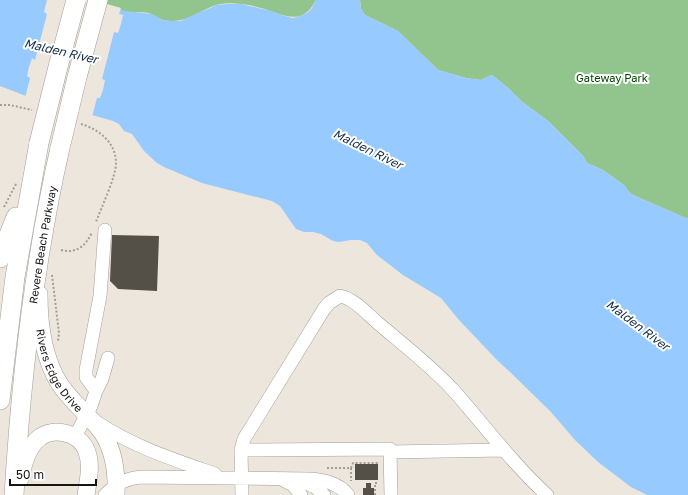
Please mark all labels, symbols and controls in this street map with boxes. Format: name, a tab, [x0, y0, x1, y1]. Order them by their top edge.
water label: Malden River	[23, 35, 101, 67]
park label: Gateway Park	[576, 71, 648, 84]
water label: Malden River	[331, 126, 407, 173]
street label: Revere Beach Parkway	[26, 185, 58, 305]
water label: Malden River	[604, 296, 674, 355]
street label: Rivers Edge Drive	[35, 328, 86, 414]
scale bar	[10, 461, 96, 487]
text: 50 m	[16, 467, 44, 482]

